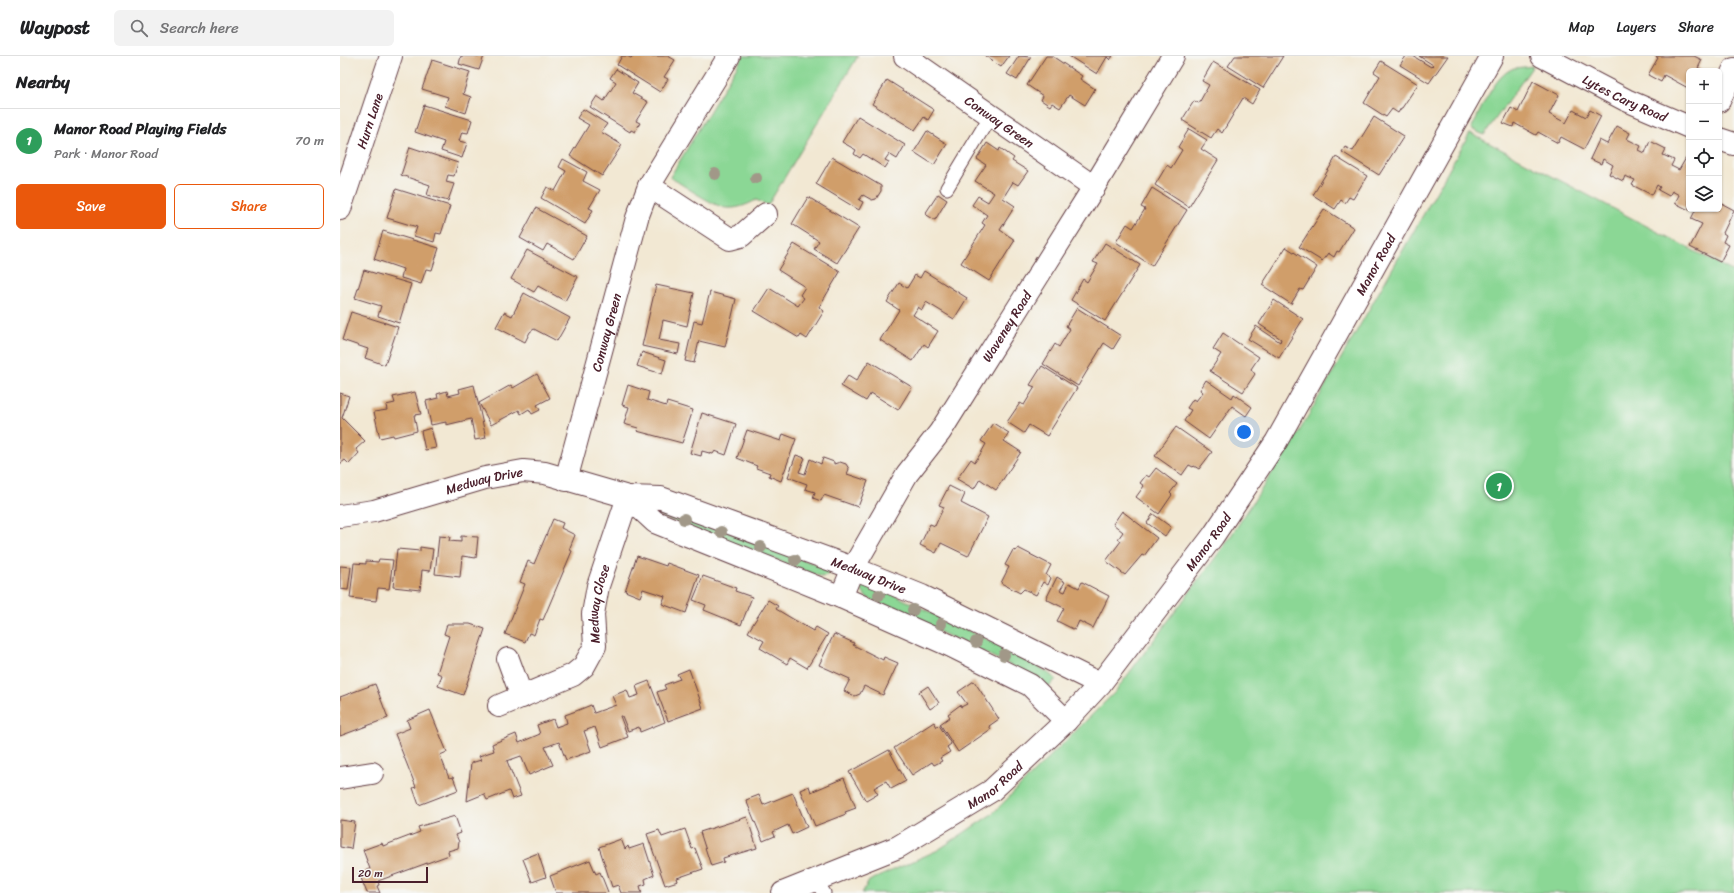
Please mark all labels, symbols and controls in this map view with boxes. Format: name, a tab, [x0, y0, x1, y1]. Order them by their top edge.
search box	[114, 10, 394, 46]
text: Waypost	[20, 11, 90, 44]
text: Search here	[160, 15, 239, 41]
text: Map	[1569, 15, 1594, 40]
text: Layers	[1616, 15, 1656, 40]
text: Share	[1678, 15, 1714, 40]
icon: search	[128, 17, 150, 39]
text: Nearby	[16, 67, 70, 97]
street label: Lytes Cary Road	[1578, 68, 1672, 129]
map controls	[1686, 68, 1722, 212]
button: +	[1686, 68, 1722, 104]
street label: Conway Green	[959, 89, 1039, 154]
street label: Hurn Lane	[350, 90, 390, 152]
button: −	[1686, 104, 1722, 140]
text: Manor Road Playing Fields	[54, 116, 226, 142]
text: 1	[26, 129, 32, 152]
text: 70 m	[295, 129, 324, 152]
button: locate	[1686, 140, 1722, 176]
text: Park · Manor Road	[54, 142, 158, 165]
button: layers	[1686, 176, 1722, 212]
button: Save	[16, 184, 166, 229]
button: Share	[174, 184, 324, 229]
street label: Manor Road	[1349, 229, 1403, 300]
street label: Waveney Road	[976, 285, 1039, 367]
street label: Conway Green	[585, 290, 628, 374]
your location	[1234, 422, 1254, 442]
street label: Medway Drive	[443, 460, 525, 501]
pin: 1	[1486, 471, 1512, 501]
street label: Manor Road	[1179, 507, 1238, 576]
street label: Medway Drive	[828, 550, 910, 601]
street label: Medway Close	[582, 561, 617, 644]
street label: Manor Road	[962, 755, 1029, 815]
text: 20 m	[358, 864, 383, 883]
scale bar	[352, 865, 428, 884]

